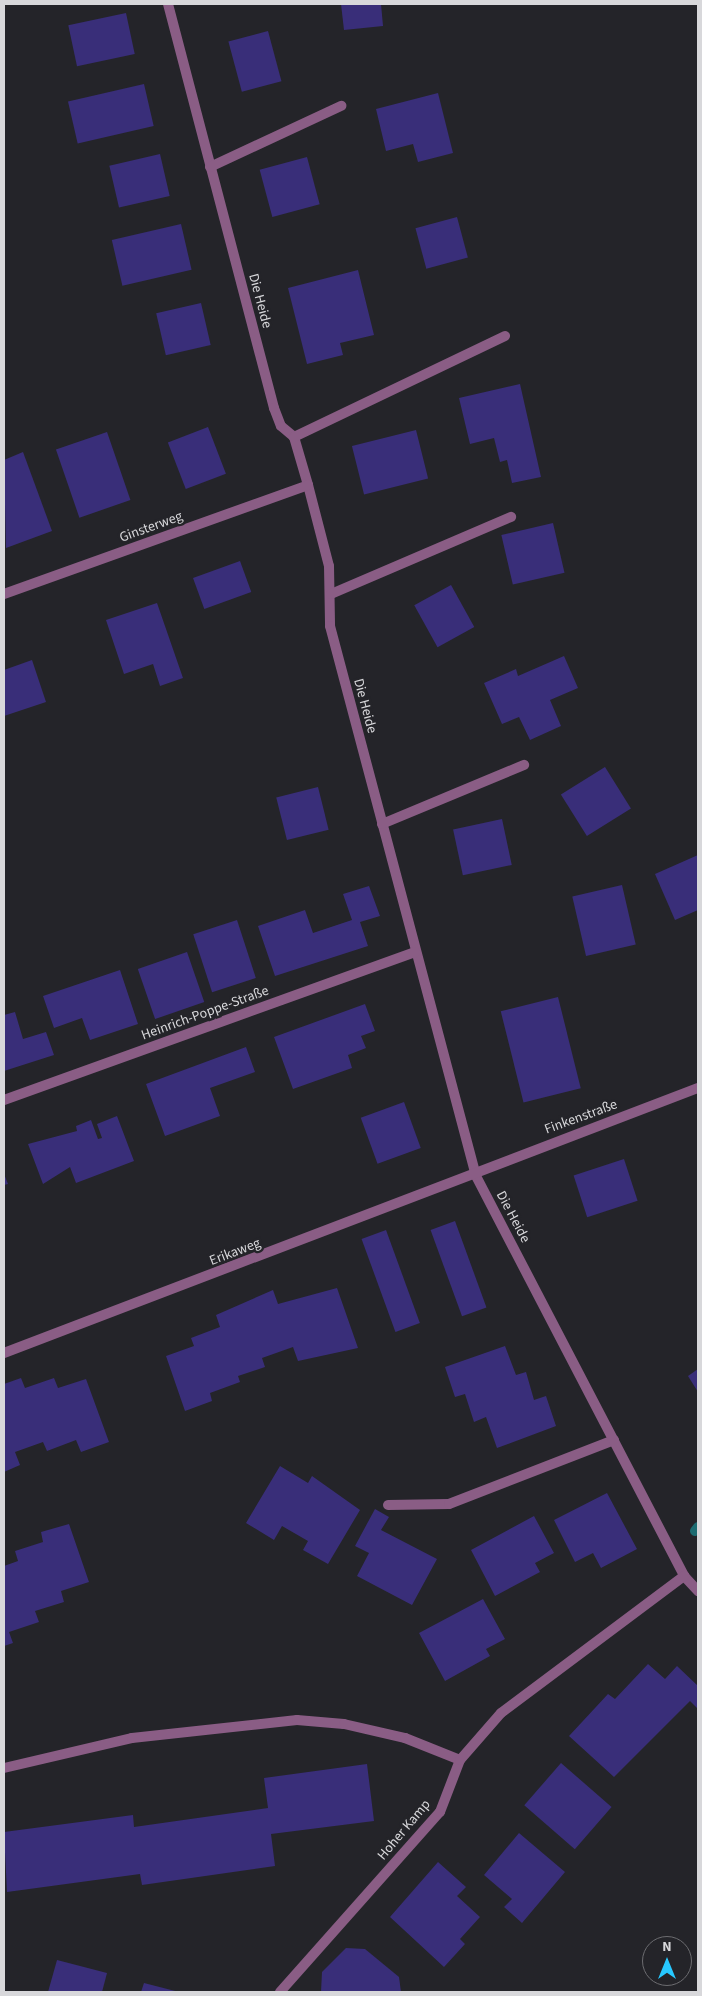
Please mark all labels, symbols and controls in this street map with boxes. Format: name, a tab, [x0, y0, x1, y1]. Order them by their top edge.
street label: Die Heide	[245, 272, 275, 330]
street label: Ginsterweg	[117, 508, 185, 546]
street label: Die Heide	[350, 677, 380, 735]
street label: Heinrich-Poppe-Straße	[139, 982, 271, 1044]
street label: Finkenstraße	[542, 1096, 620, 1138]
street label: Die Heide	[492, 1188, 534, 1246]
street label: Erikaweg	[207, 1235, 263, 1269]
street label: Hoher Kamp	[374, 1796, 434, 1864]
north arrow	[642, 1936, 692, 1986]
text: N	[662, 1937, 672, 1957]

